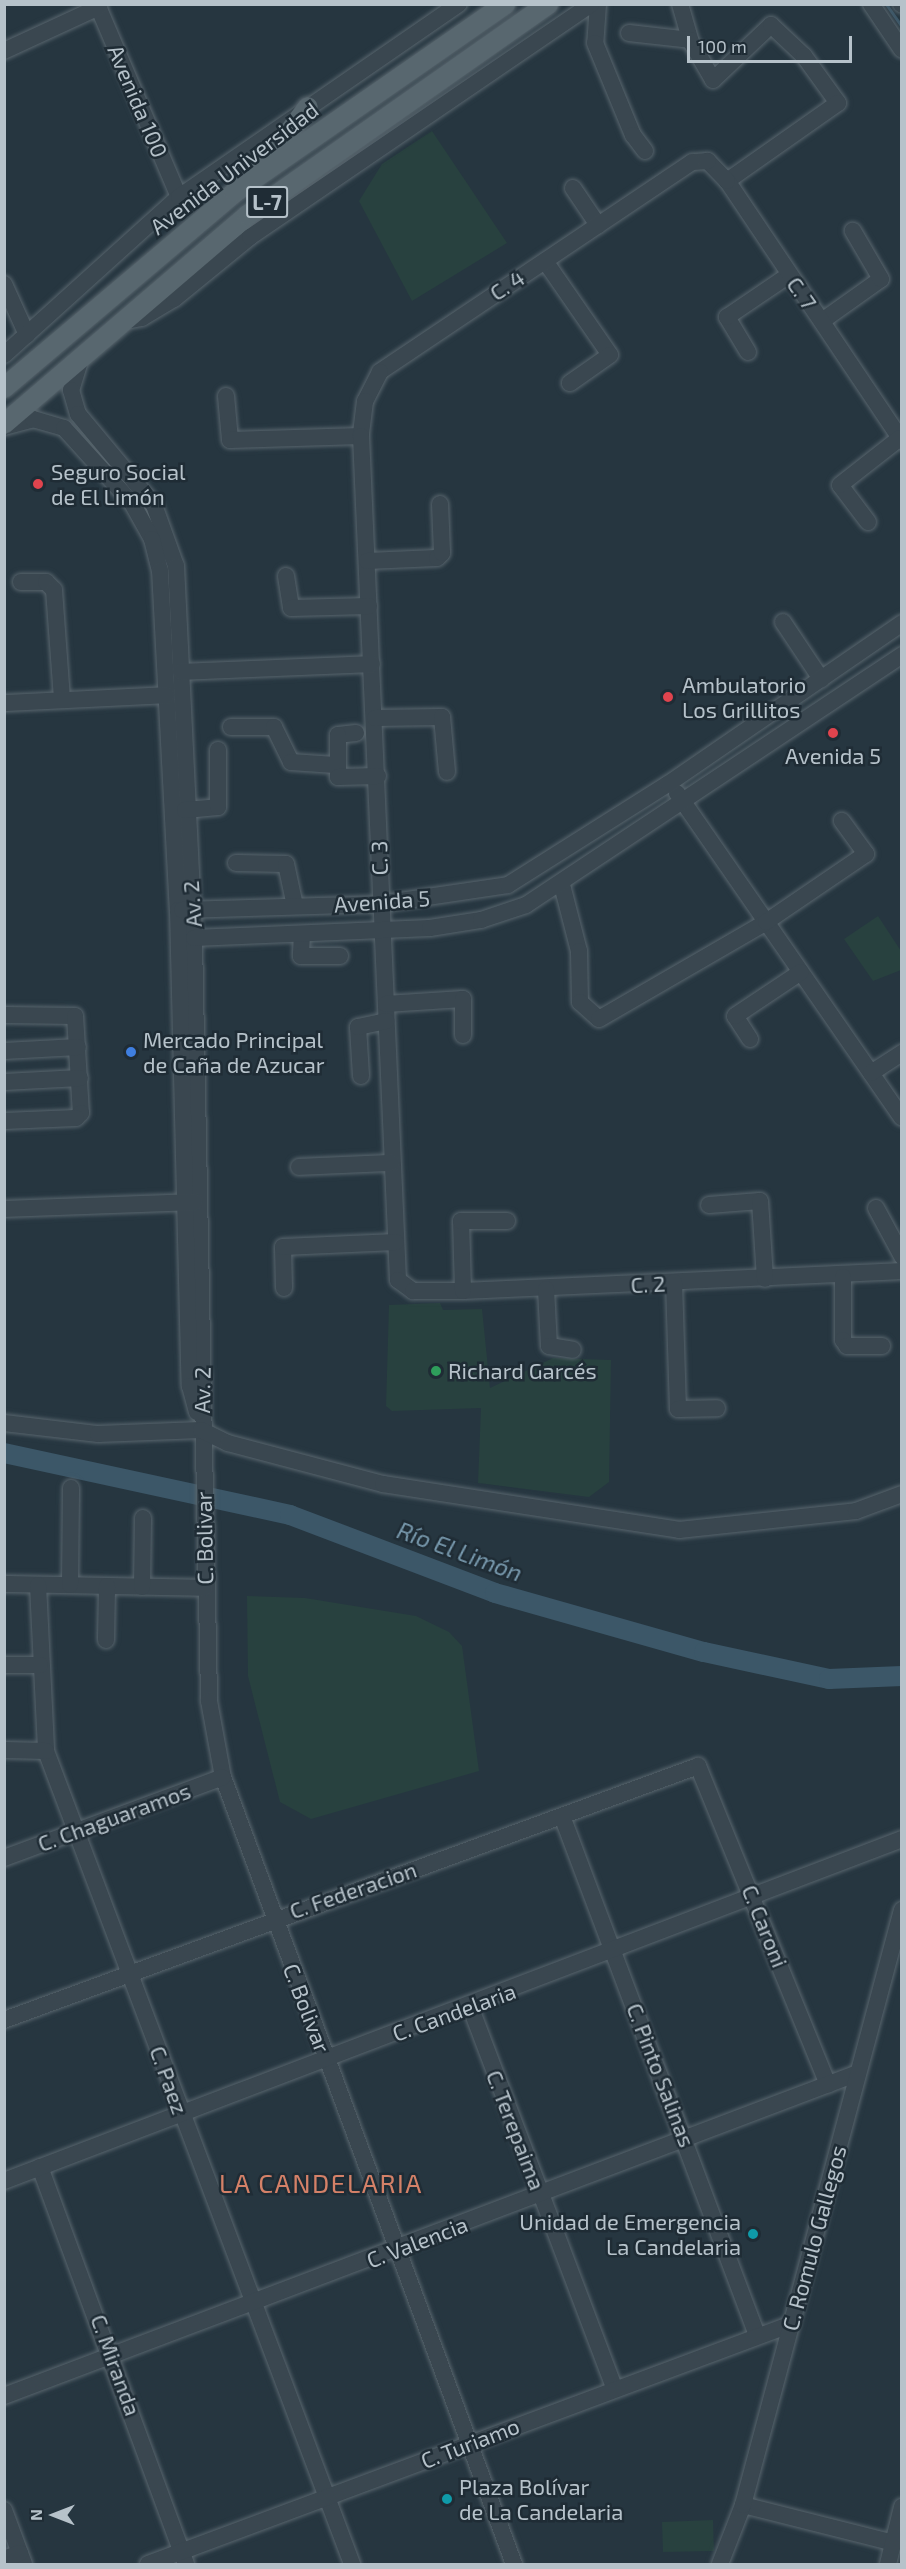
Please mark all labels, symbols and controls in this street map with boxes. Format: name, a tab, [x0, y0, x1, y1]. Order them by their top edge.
scale bar	[690, 24, 855, 62]
text: 100 m	[698, 35, 747, 57]
street label: Avenida 100	[102, 41, 174, 161]
street label: Avenida Universidad	[145, 96, 323, 240]
road number: L-7	[246, 184, 288, 220]
street label: C. 4	[485, 264, 529, 306]
street label: C. 7	[782, 272, 822, 314]
place label: Seguro Social de El Limón	[51, 458, 186, 510]
marker: Seguro Social de El Limón	[29, 475, 47, 493]
place label: Ambulatorio Los Grillitos	[682, 671, 806, 722]
marker: Ambulatorio Los Grillitos	[659, 688, 677, 706]
marker: Avenida 5	[826, 726, 840, 740]
place label: Avenida 5	[785, 743, 881, 769]
street label: C. 3	[365, 840, 393, 876]
street label: Av. 2	[177, 880, 207, 928]
street label: Avenida 5	[333, 884, 431, 918]
place label: Mercado Principal de Caña de Azucar	[143, 1026, 325, 1078]
marker: Mercado Principal de Caña de Azucar	[124, 1045, 138, 1059]
street label: C. 2	[630, 1270, 666, 1298]
place label: Richard Garcés	[448, 1358, 597, 1384]
marker: Richard Garcés	[429, 1364, 443, 1378]
street label: Av. 2	[188, 1367, 216, 1413]
street label: C. Bolivar	[190, 1491, 218, 1585]
water label: Río El Limón	[393, 1515, 527, 1587]
street label: C. Chaguaramos	[34, 1777, 194, 1857]
street label: C. Federacion	[286, 1856, 420, 1924]
street label: C. Caroni	[737, 1881, 793, 1971]
street label: C. Bolivar	[278, 1960, 336, 2056]
street label: C. Candelaria	[389, 1977, 519, 2047]
street label: C. Pinto Salinas	[621, 1999, 701, 2151]
street label: C. Paez	[145, 2042, 193, 2118]
street label: C. Terepaima	[481, 2066, 551, 2194]
street label: C. Romulo Gallegos	[777, 2142, 851, 2334]
district label: LA CANDELARIA	[219, 2167, 423, 2199]
place label: Unidad de Emergencia La Candelaria	[519, 2208, 741, 2260]
street label: C. Valencia	[362, 2211, 472, 2273]
marker: Unidad de Emergencia La Candelaria	[746, 2227, 760, 2241]
street label: C. Miranda	[86, 2311, 146, 2419]
street label: C. Turiamo	[417, 2412, 523, 2474]
place label: Plaza Bolívar de La Candelaria	[459, 2473, 623, 2524]
north arrow	[24, 2485, 84, 2545]
marker: Plaza Bolívar de La Candelaria	[440, 2492, 454, 2506]
text: N	[26, 2509, 45, 2521]

